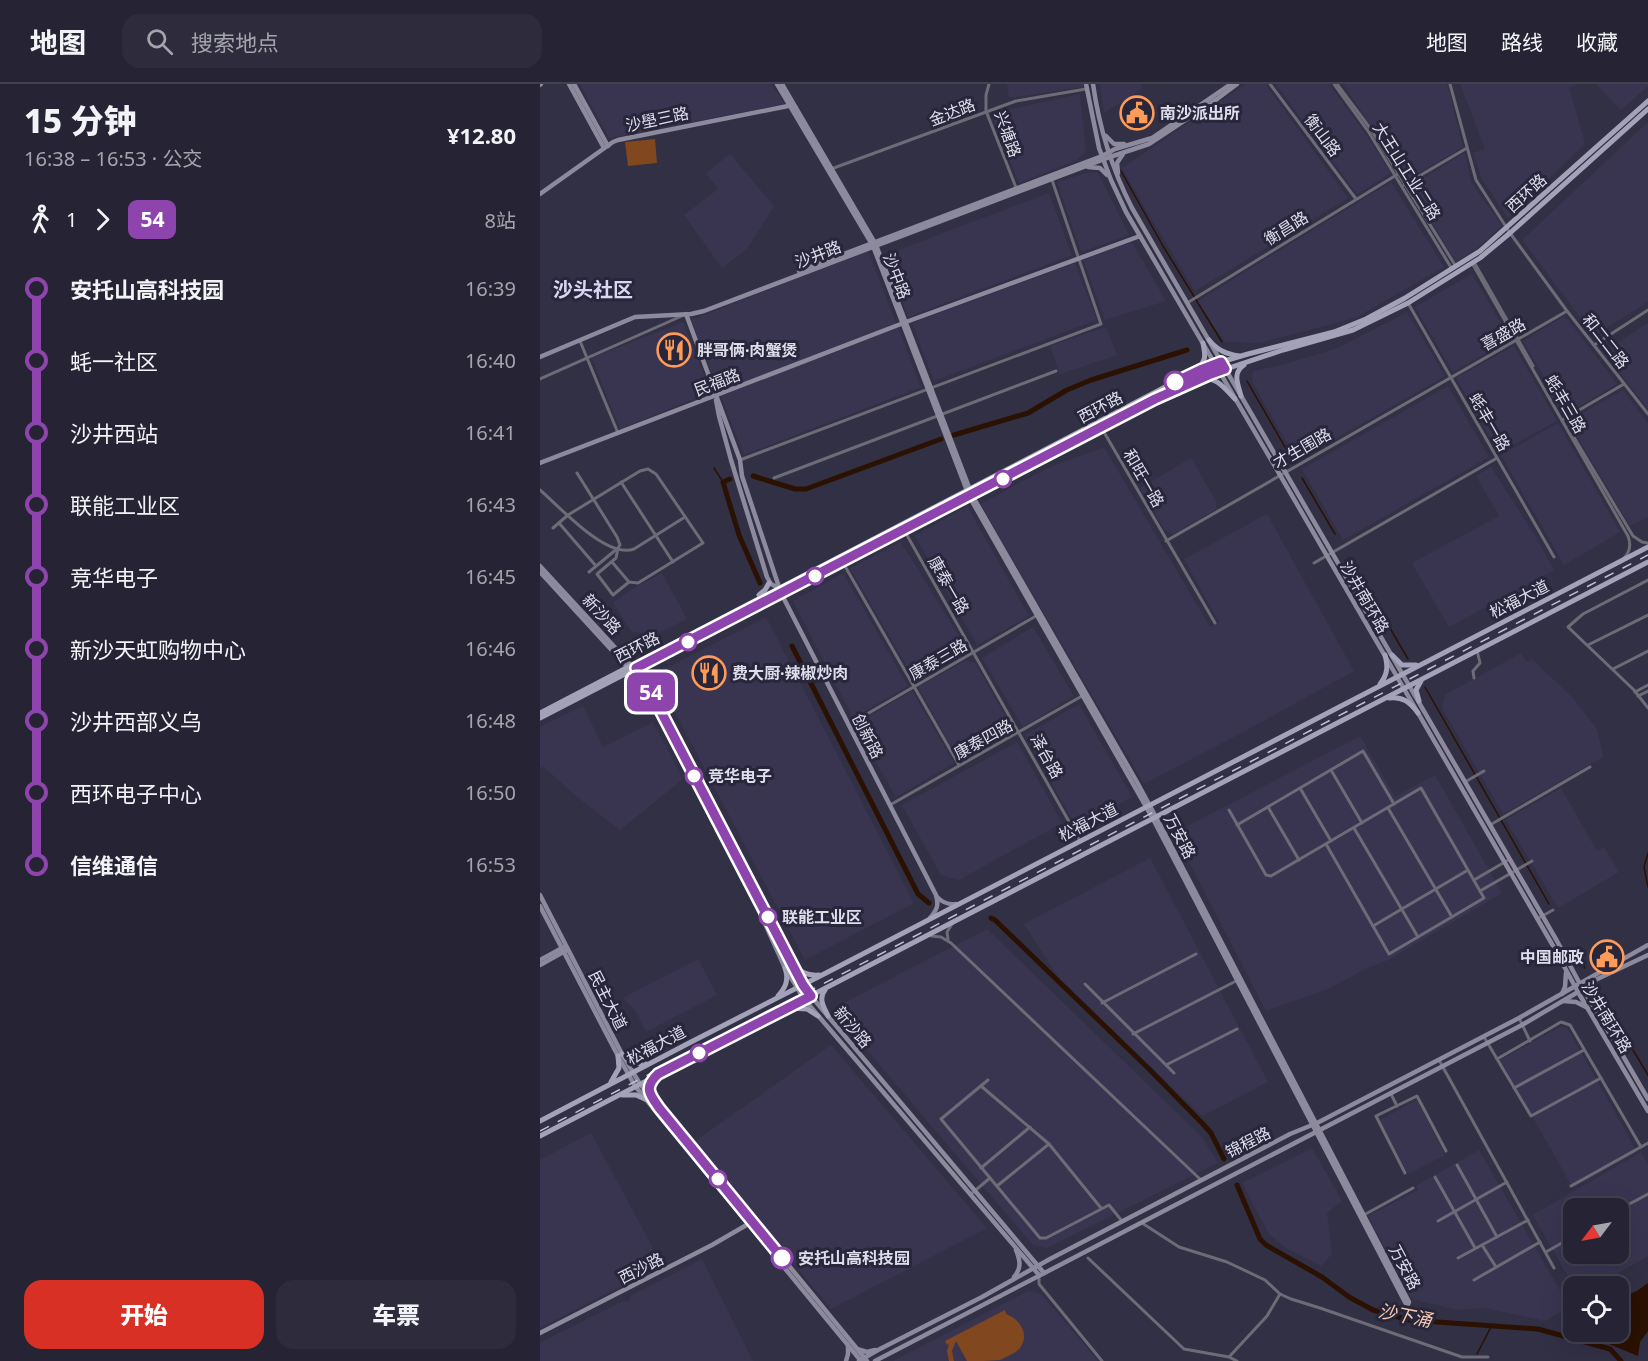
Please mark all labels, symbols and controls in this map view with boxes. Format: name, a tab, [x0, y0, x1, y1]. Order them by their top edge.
search box	[122, 14, 542, 68]
text: 地图	[30, 23, 86, 61]
icon: search	[143, 25, 176, 58]
text: 搜索地点	[191, 27, 279, 57]
text: 地图	[1426, 28, 1468, 56]
text: 路线	[1501, 28, 1543, 56]
text: 收藏	[1576, 28, 1618, 56]
street label: 金达路	[926, 93, 978, 131]
public building icon: 南沙派出所	[1119, 95, 1155, 131]
text: 15 分钟	[24, 98, 137, 143]
street label: 沙壆三路	[623, 102, 691, 136]
place label: 南沙派出所	[1160, 102, 1240, 124]
street label: 兴塘路	[989, 108, 1027, 160]
street label: 衡山路	[1300, 109, 1346, 161]
street label: 大王山工业二路	[1368, 118, 1446, 224]
text: ¥12.80	[447, 120, 516, 150]
text: 16:38 – 16:53 · 公交	[24, 145, 202, 172]
street label: 西环路	[1501, 169, 1551, 217]
icon: walk	[24, 203, 57, 236]
icon: forward	[86, 203, 119, 236]
text: 54	[140, 205, 164, 233]
text: 1	[66, 206, 77, 233]
street label: 衡昌路	[1260, 206, 1312, 250]
text: 8站	[485, 207, 516, 234]
street label: 沙井路	[792, 235, 844, 273]
street label: 沙中路	[878, 250, 916, 302]
text: 安托山高科技园	[70, 274, 224, 304]
text: 16:39	[465, 275, 516, 302]
district label: 沙头社区	[553, 276, 633, 303]
street label: 和二二路	[1578, 309, 1634, 373]
street label: 喜盛路	[1477, 313, 1529, 355]
restaurant icon: 胖哥俩·肉蟹煲	[656, 332, 692, 368]
place label: 胖哥俩·肉蟹煲	[697, 339, 798, 361]
text: 蚝一社区	[70, 346, 158, 376]
text: 16:40	[465, 347, 516, 374]
street label: 民福路	[691, 363, 743, 401]
unlabelled marker	[1164, 371, 1186, 393]
street label: 蚝丰三路	[1540, 371, 1592, 437]
street label: 西环路	[1074, 386, 1126, 428]
street label: 蚝丰一路	[1464, 389, 1516, 455]
text: 沙井西站	[70, 418, 158, 448]
text: 16:41	[465, 419, 516, 446]
street label: 才生围路	[1269, 422, 1335, 474]
street label: 和旺一路	[1118, 445, 1170, 511]
unlabelled marker	[994, 470, 1012, 488]
text: 联能工业区	[70, 490, 180, 520]
text: 16:43	[465, 491, 516, 518]
street label: 康泰一路	[923, 552, 975, 618]
street label: 沙井南环路	[1335, 557, 1395, 637]
text: 竞华电子	[70, 562, 158, 592]
text: 16:45	[465, 563, 516, 590]
unlabelled marker	[806, 567, 824, 585]
street label: 松福大道	[1485, 575, 1553, 623]
street label: 新沙路	[578, 589, 626, 639]
street label: 西环路	[611, 626, 663, 668]
unlabelled marker	[679, 633, 697, 651]
street label: 康泰三路	[905, 633, 971, 685]
text: 新沙天虹购物中心	[70, 634, 246, 664]
text: 16:46	[465, 635, 516, 662]
restaurant icon: 费大厨·辣椒炒肉	[691, 655, 727, 691]
place label: 费大厨·辣椒炒肉	[732, 662, 849, 684]
line badge: 54	[624, 672, 678, 712]
text: 54	[639, 678, 663, 706]
text: 沙井西部义乌	[70, 706, 202, 736]
text: 16:48	[465, 707, 516, 734]
street label: 创新路	[847, 710, 889, 762]
street label: 康泰四路	[950, 714, 1016, 764]
street label: 泽台路	[1026, 730, 1068, 782]
place label: 竞华电子	[708, 765, 772, 787]
marker: 竞华电子	[685, 767, 703, 785]
text: 西环电子中心	[70, 778, 202, 808]
text: 16:50	[465, 779, 516, 806]
street label: 松福大道	[1054, 798, 1122, 846]
street label: 万安路	[1159, 810, 1201, 862]
text: 信维通信	[70, 850, 158, 880]
text: 16:53	[465, 851, 516, 878]
place label: 联能工业区	[782, 906, 862, 928]
marker: 联能工业区	[759, 908, 777, 926]
public building icon: 中国邮政	[1589, 939, 1625, 975]
place label: 中国邮政	[1520, 946, 1584, 968]
street label: 民主大道	[584, 966, 632, 1034]
street label: 沙井南环路	[1577, 977, 1637, 1057]
street label: 新沙路	[829, 1002, 877, 1052]
street label: 松福大道	[623, 1020, 689, 1070]
unlabelled marker	[690, 1044, 708, 1062]
street label: 锦程路	[1222, 1121, 1274, 1163]
unlabelled marker	[709, 1170, 727, 1188]
north arrow	[1563, 1198, 1629, 1264]
map controls	[1563, 1198, 1629, 1342]
street label: 万安路	[1384, 1241, 1426, 1293]
street label: 西沙路	[615, 1247, 667, 1289]
marker: 安托山高科技园	[771, 1247, 793, 1269]
place label: 安托山高科技园	[798, 1247, 910, 1269]
button: locate	[1563, 1276, 1629, 1342]
button: 开始	[24, 1280, 264, 1349]
button: 车票	[276, 1280, 516, 1349]
water label: 沙下涌	[1376, 1298, 1436, 1332]

